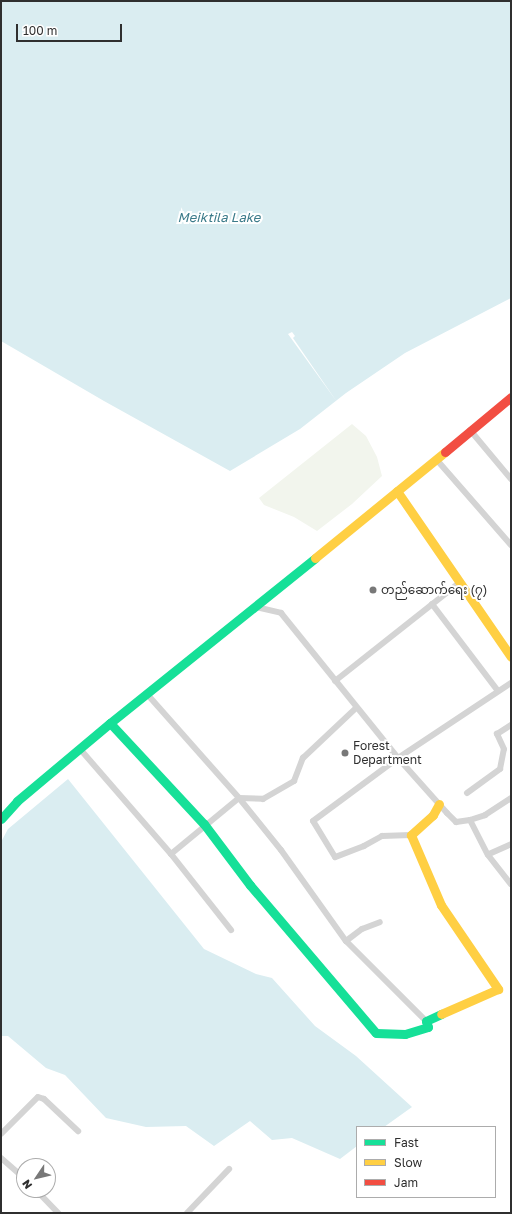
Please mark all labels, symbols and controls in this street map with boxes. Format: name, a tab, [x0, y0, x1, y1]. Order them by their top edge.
scale bar	[18, 16, 124, 42]
text: 100 m	[23, 23, 57, 38]
water label: Meiktila Lake	[178, 209, 260, 225]
place label: တည်ဆောက်ရေး (၇)	[381, 583, 487, 597]
marker: တည်ဆောက်ရေး (၇)	[368, 585, 378, 595]
place label: Forest Department	[353, 739, 422, 767]
marker: Forest Department	[340, 748, 350, 758]
legend	[356, 1126, 496, 1198]
text: Fast	[394, 1135, 419, 1150]
text: Slow	[394, 1155, 422, 1170]
north arrow	[16, 1158, 56, 1198]
text: Jam	[394, 1175, 418, 1190]
text: N	[19, 1177, 34, 1192]

